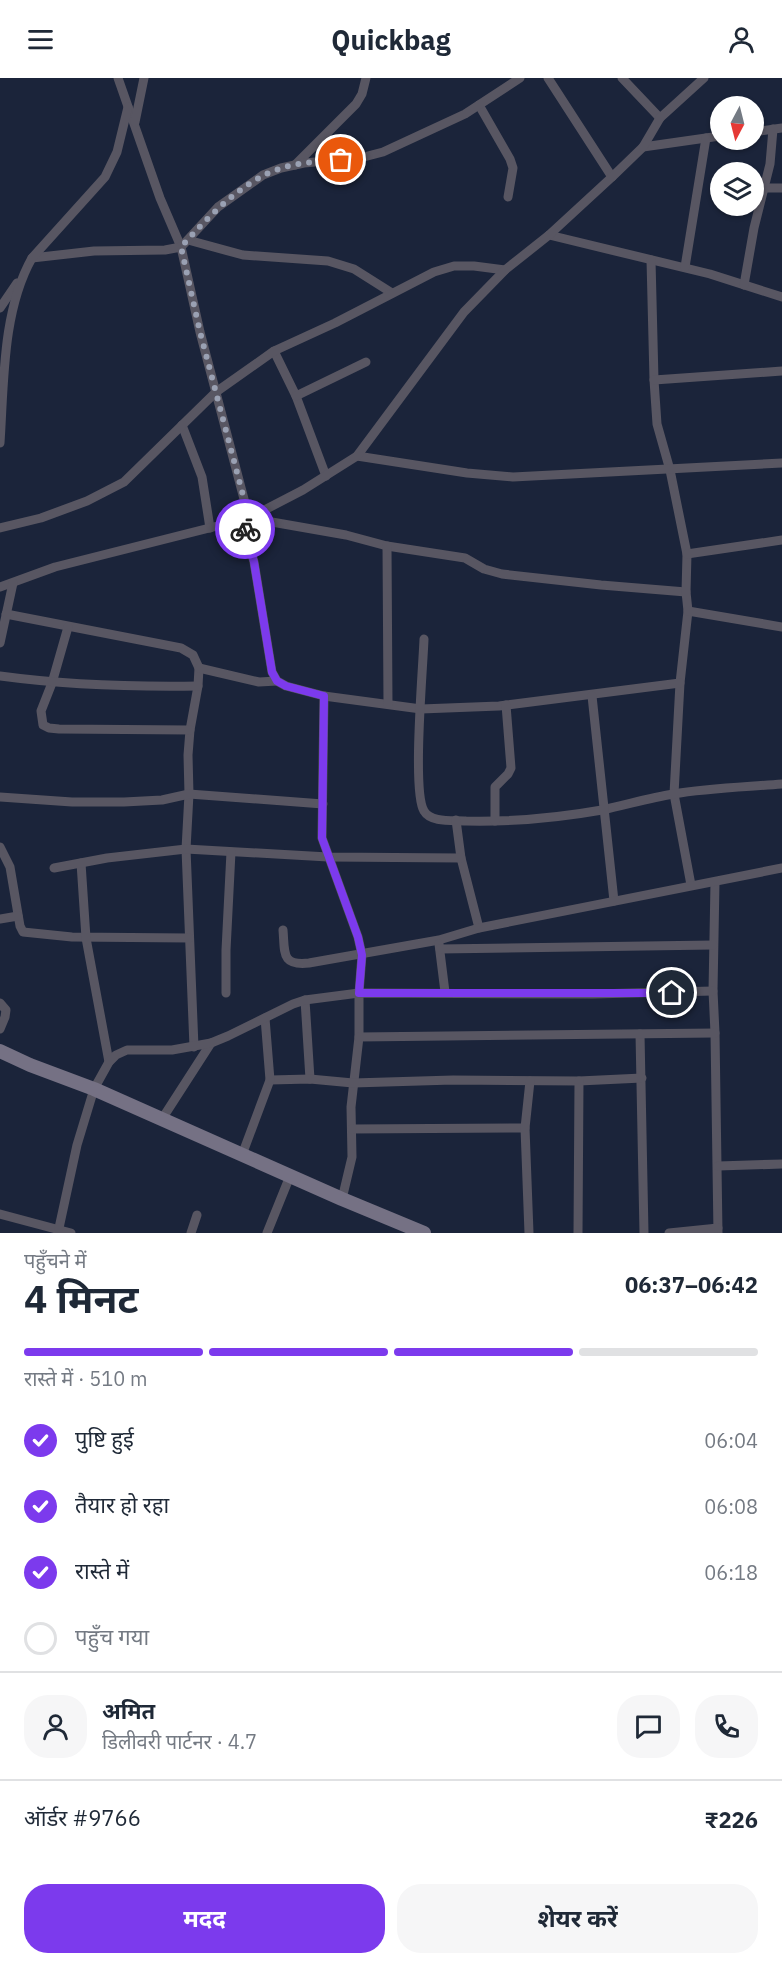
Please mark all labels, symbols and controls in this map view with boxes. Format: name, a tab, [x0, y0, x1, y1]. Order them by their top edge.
text: Quickbag	[331, 22, 451, 57]
icon: menu	[24, 23, 57, 56]
icon: person	[725, 23, 758, 56]
north arrow	[710, 96, 764, 150]
map controls	[710, 96, 764, 216]
pin	[315, 134, 366, 185]
icon: bag	[324, 143, 357, 176]
button: layers	[710, 162, 764, 216]
courier	[215, 499, 275, 559]
icon: bike	[229, 513, 262, 546]
pin	[646, 967, 697, 1018]
icon: home	[655, 976, 688, 1009]
text: पहुँचने में	[24, 1247, 86, 1274]
text: 06:37–06:42	[625, 1270, 758, 1299]
text: 4 मिनट	[24, 1273, 138, 1324]
text: रास्ते में · 510 m	[24, 1365, 147, 1392]
icon: check	[24, 1424, 57, 1457]
text: पुष्टि हुई	[75, 1424, 134, 1453]
text: 06:04	[704, 1427, 758, 1454]
icon: check	[24, 1490, 57, 1523]
text: तैयार हो रहा	[75, 1490, 169, 1519]
text: 06:08	[704, 1493, 758, 1520]
icon: check	[24, 1556, 57, 1589]
text: रास्ते में	[75, 1556, 129, 1585]
text: 06:18	[704, 1559, 758, 1586]
text: पहुँच गया	[75, 1622, 149, 1651]
button: person	[24, 1695, 87, 1758]
button: chat	[617, 1695, 680, 1758]
button: phone	[695, 1695, 758, 1758]
text: अमित	[102, 1696, 155, 1725]
text: डिलीवरी पार्टनर · 4.7	[102, 1728, 257, 1755]
text: ऑर्डर #9766	[24, 1803, 141, 1832]
text: ₹226	[705, 1805, 758, 1834]
button: मदद	[24, 1884, 385, 1953]
button: शेयर करें	[397, 1884, 758, 1953]

